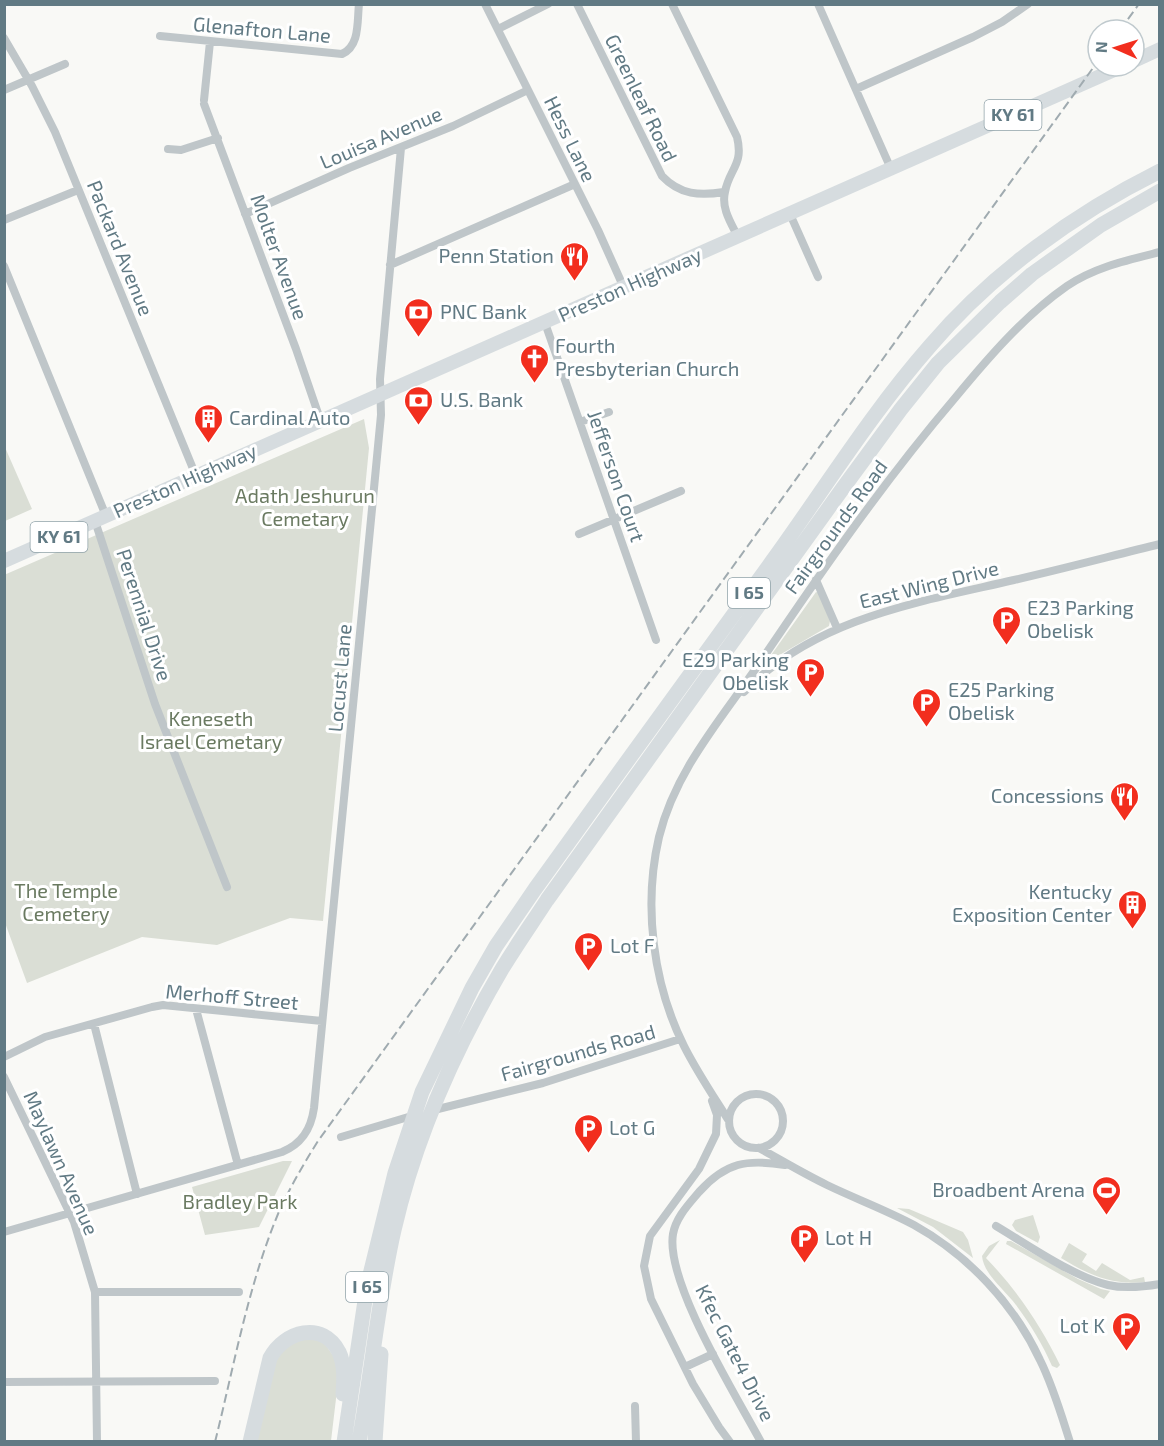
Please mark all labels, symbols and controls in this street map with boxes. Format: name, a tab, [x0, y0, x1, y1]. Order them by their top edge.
street label: Glenafton Lane	[192, 11, 332, 47]
north arrow	[1086, 18, 1146, 78]
street label: Greenleaf Road	[601, 30, 683, 165]
text: N	[1091, 41, 1110, 53]
street label: Hess Lane	[540, 92, 602, 185]
road number: KY 61	[984, 100, 1042, 130]
street label: Louisa Avenue	[316, 101, 445, 174]
street label: Packard Avenue	[83, 176, 159, 319]
street label: Molter Avenue	[246, 191, 314, 323]
restaurant icon: Penn Station	[559, 240, 591, 282]
street label: Preston Highway	[554, 242, 705, 326]
place label: Penn Station	[439, 243, 554, 267]
bank icon: PNC Bank	[403, 296, 435, 338]
place label: PNC Bank	[440, 299, 527, 323]
place label: Fourth Presbyterian Church	[555, 333, 739, 380]
church icon: Fourth Presbyterian Church	[518, 342, 550, 384]
bank icon: U.S. Bank	[403, 384, 435, 426]
place label: U.S. Bank	[440, 387, 523, 411]
building icon: Cardinal Auto	[192, 402, 224, 444]
place label: Cardinal Auto	[229, 405, 350, 429]
street label: Jefferson Court	[583, 407, 651, 545]
street label: Preston Highway	[109, 438, 260, 522]
street label: Fairgrounds Road	[779, 455, 892, 598]
park label: Adath Jeshurun Cemetary	[235, 483, 375, 530]
road number: KY 61	[31, 522, 88, 552]
street label: Perennial Drive	[112, 546, 178, 684]
street label: East Wing Drive	[857, 555, 1001, 613]
road number: I 65	[728, 578, 770, 608]
place label: E23 Parking Obelisk	[1027, 595, 1134, 642]
parking icon: E23 Parking Obelisk	[990, 604, 1022, 646]
street label: Locust Lane	[322, 623, 356, 733]
place label: E29 Parking Obelisk	[682, 647, 789, 694]
parking icon: E29 Parking Obelisk	[794, 656, 826, 698]
place label: E25 Parking Obelisk	[948, 677, 1054, 724]
parking icon: E25 Parking Obelisk	[911, 686, 943, 728]
park label: Keneseth Israel Cemetary	[140, 706, 283, 753]
restaurant icon: Concessions	[1109, 780, 1141, 822]
place label: Concessions	[991, 783, 1104, 807]
park label: The Temple Cemetery	[14, 878, 118, 925]
place label: Kentucky Exposition Center	[952, 879, 1112, 926]
building icon: Kentucky Exposition Center	[1117, 888, 1149, 930]
parking icon: Lot F	[573, 930, 605, 972]
place label: Lot F	[610, 933, 655, 957]
street label: Merhoff Street	[165, 978, 300, 1014]
street label: Fairgrounds Road	[498, 1019, 658, 1086]
street label: Maylawn Avenue	[19, 1087, 104, 1238]
parking icon: Lot G	[572, 1112, 604, 1154]
place label: Lot G	[609, 1115, 655, 1139]
sports icon: Broadbent Arena	[1090, 1174, 1122, 1216]
place label: Broadbent Arena	[932, 1177, 1085, 1201]
park label: Bradley Park	[183, 1189, 297, 1213]
parking icon: Lot H	[788, 1222, 820, 1264]
place label: Lot H	[825, 1225, 872, 1249]
road number: I 65	[346, 1272, 388, 1302]
street label: Kfec Gate4 Drive	[691, 1280, 781, 1425]
parking icon: Lot K	[1110, 1310, 1142, 1352]
place label: Lot K	[1060, 1313, 1105, 1337]

